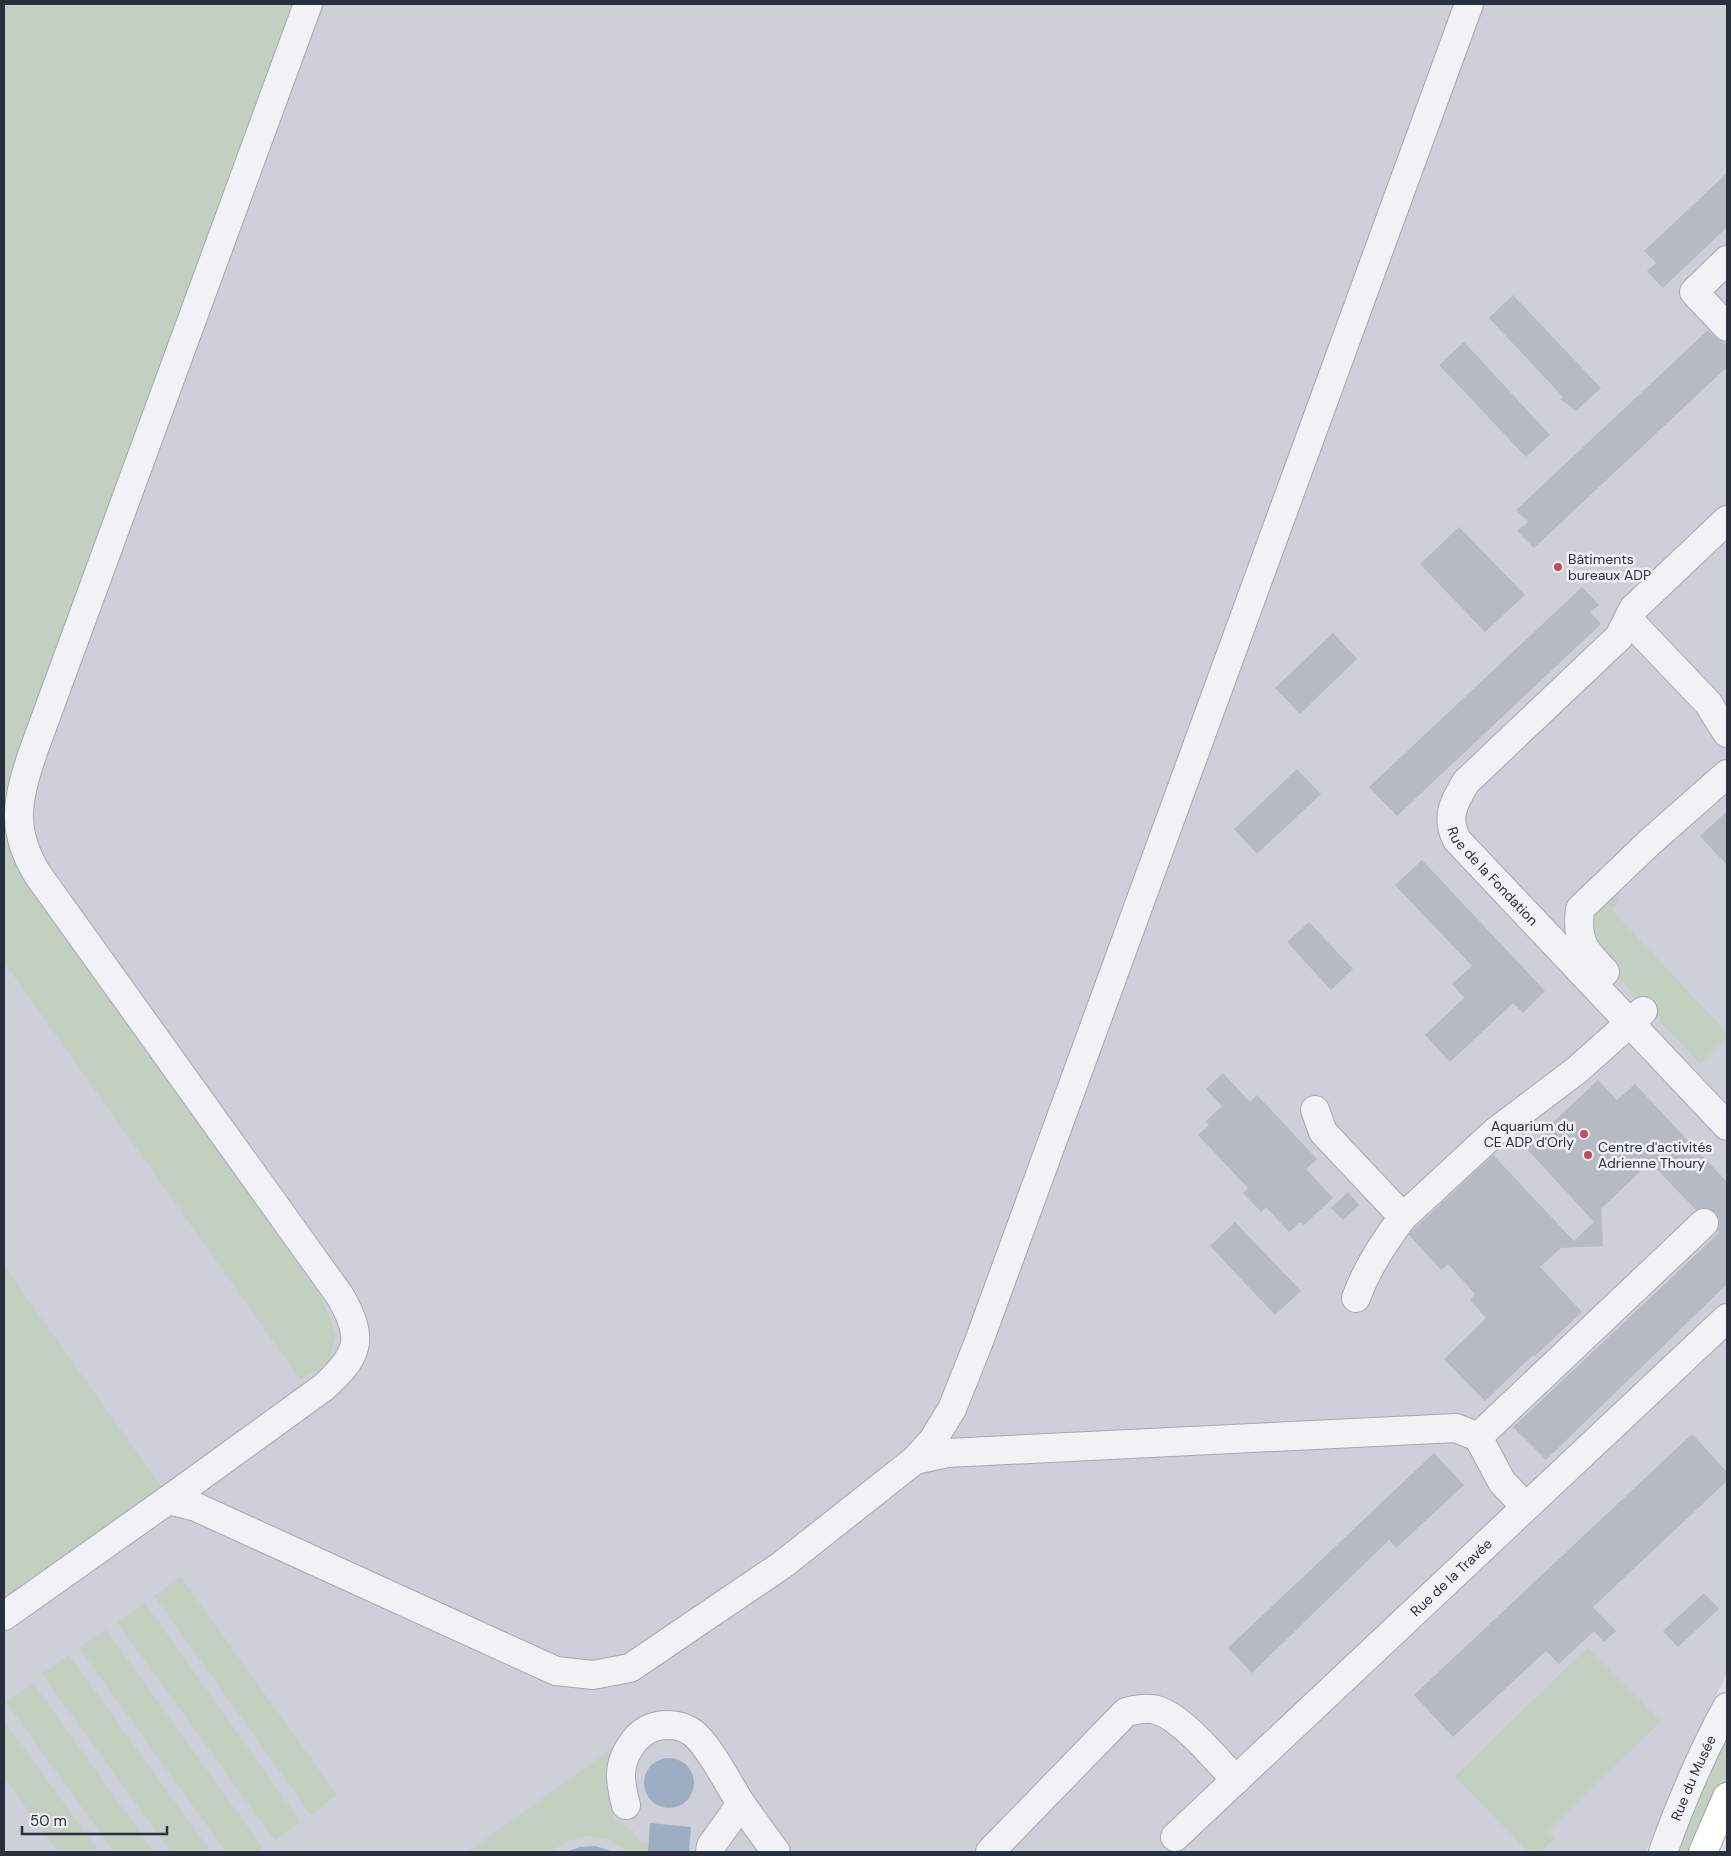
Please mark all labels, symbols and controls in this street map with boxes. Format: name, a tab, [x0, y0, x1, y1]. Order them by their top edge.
place label: Bâtiments bureaux ADP	[1568, 550, 1651, 584]
marker: Bâtiments bureaux ADP	[1552, 561, 1564, 573]
street label: Rue de la Fondation	[1443, 824, 1542, 929]
place label: Aquarium du CE ADP d'Orly	[1484, 1117, 1574, 1151]
marker: Aquarium du CE ADP d'Orly	[1578, 1128, 1590, 1140]
place label: Centre d'activités Adrienne Thoury	[1598, 1138, 1712, 1172]
marker: Centre d'activités Adrienne Thoury	[1582, 1149, 1594, 1161]
street label: Rue de la Travée	[1407, 1535, 1496, 1620]
street label: Rue du Musée	[1667, 1732, 1720, 1823]
scale bar	[22, 1804, 168, 1836]
text: 50 m	[30, 1811, 67, 1831]

